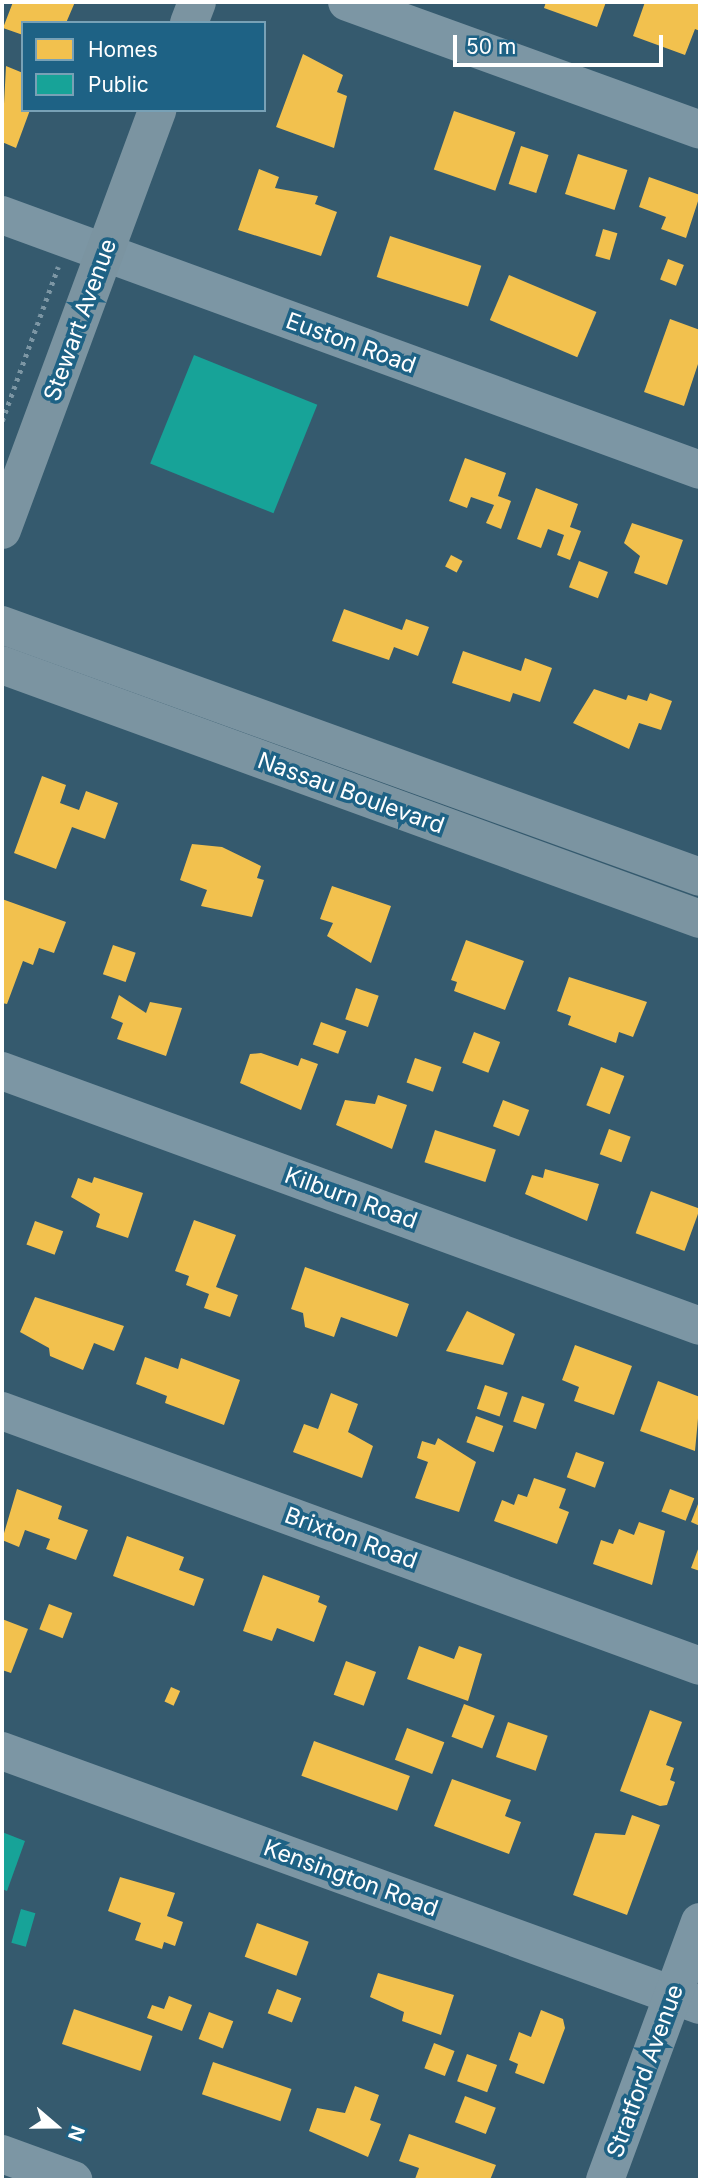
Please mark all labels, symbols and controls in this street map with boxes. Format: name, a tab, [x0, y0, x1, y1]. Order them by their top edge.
legend	[21, 21, 266, 112]
scale bar	[457, 21, 667, 65]
text: 50 m	[466, 34, 516, 59]
text: Homes	[88, 37, 158, 62]
text: Public	[88, 72, 149, 97]
street label: Stewart Avenue	[38, 235, 122, 405]
street label: Euston Road	[282, 307, 420, 379]
street label: Nassau Boulevard	[254, 746, 448, 840]
street label: Kilburn Road	[281, 1161, 421, 1235]
street label: Brixton Road	[281, 1501, 421, 1575]
street label: Kensington Road	[260, 1834, 442, 1922]
street label: Stratford Avenue	[601, 1981, 689, 2161]
north arrow	[21, 2091, 91, 2161]
text: N	[63, 2123, 89, 2144]

